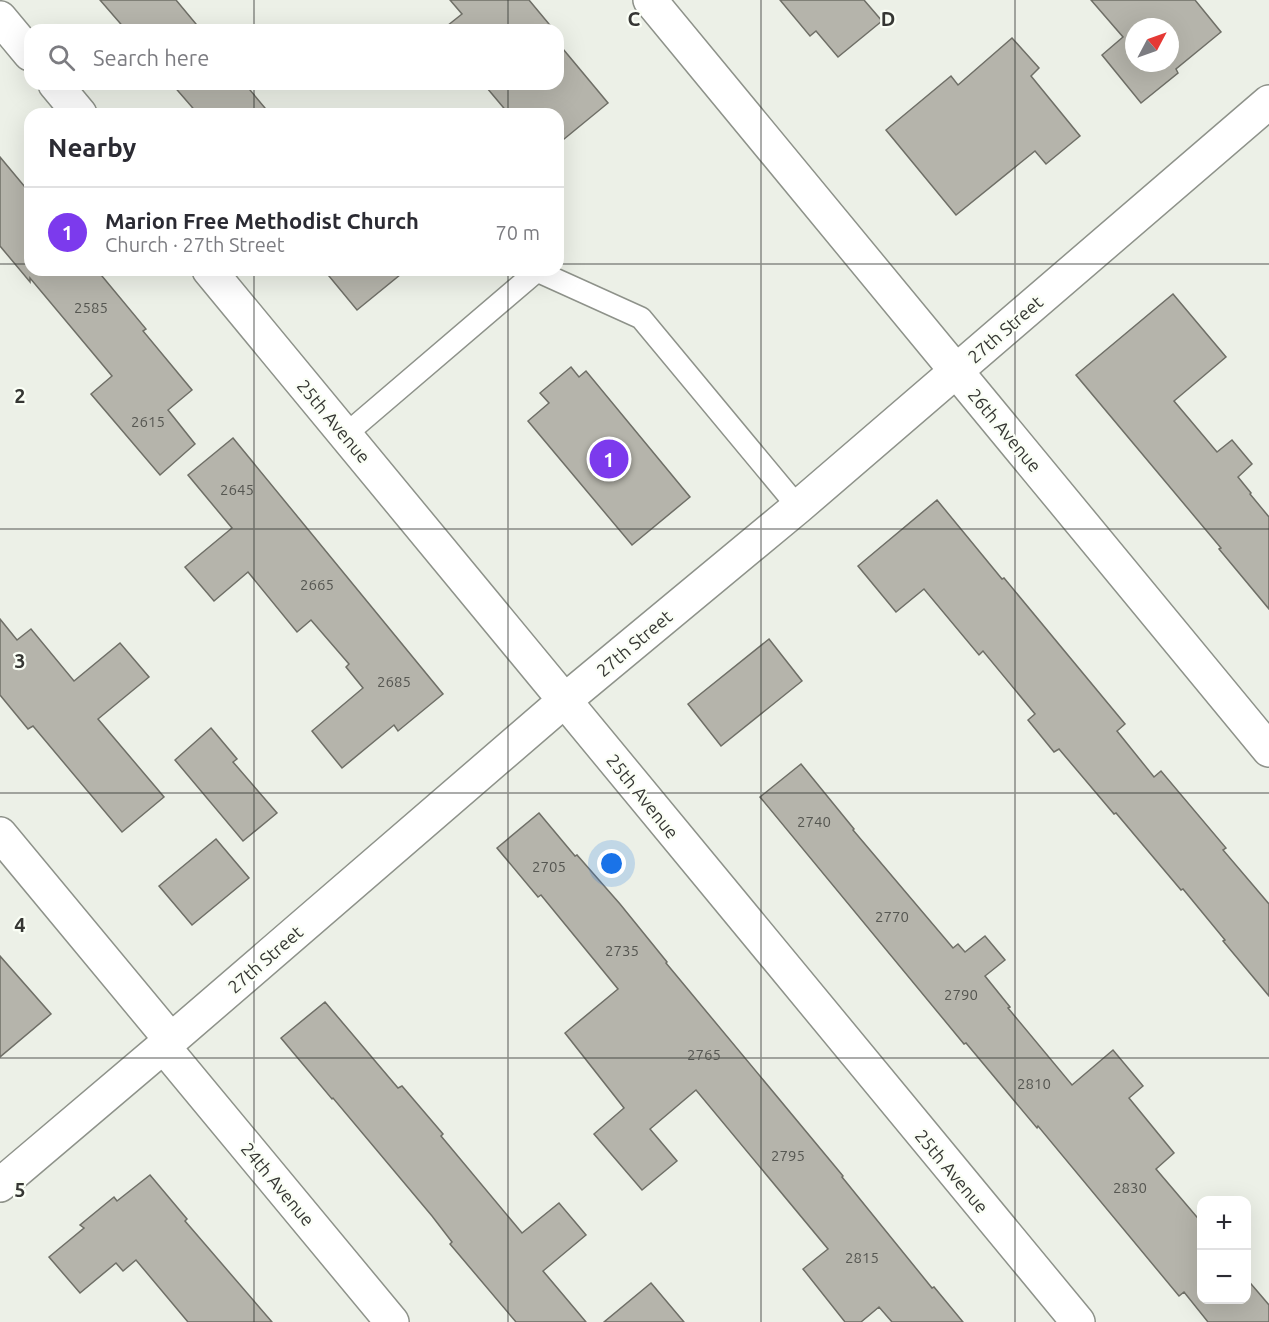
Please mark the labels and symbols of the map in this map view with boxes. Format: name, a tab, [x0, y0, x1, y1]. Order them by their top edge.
text: C	[628, 7, 641, 30]
text: D	[881, 7, 895, 30]
north arrow	[1125, 18, 1179, 72]
street label: 27th Street	[964, 291, 1046, 367]
house number: 2585	[74, 299, 108, 316]
street label: 25th Avenue	[293, 375, 375, 467]
text: 2	[14, 384, 26, 407]
street label: 26th Avenue	[964, 384, 1046, 476]
house number: 2615	[131, 413, 165, 430]
pin: 1	[590, 436, 628, 482]
house number: 2645	[220, 481, 254, 498]
house number: 2665	[300, 576, 334, 593]
street label: 27th Street	[592, 606, 676, 680]
text: 3	[14, 649, 26, 672]
house number: 2685	[377, 673, 411, 690]
street label: 25th Avenue	[603, 750, 683, 842]
house number: 2740	[797, 813, 831, 830]
your location	[597, 849, 626, 878]
house number: 2705	[532, 858, 566, 875]
house number: 2770	[875, 908, 909, 925]
text: 4	[14, 913, 26, 936]
street label: 27th Street	[224, 921, 306, 997]
house number: 2735	[605, 942, 639, 959]
house number: 2790	[944, 986, 978, 1003]
house number: 2765	[687, 1046, 721, 1063]
house number: 2810	[1017, 1075, 1051, 1092]
street label: 25th Avenue	[911, 1125, 993, 1217]
street label: 24th Avenue	[237, 1138, 319, 1230]
house number: 2795	[771, 1147, 805, 1164]
text: 5	[14, 1178, 26, 1201]
house number: 2830	[1113, 1179, 1147, 1196]
house number: 2815	[845, 1249, 879, 1266]

